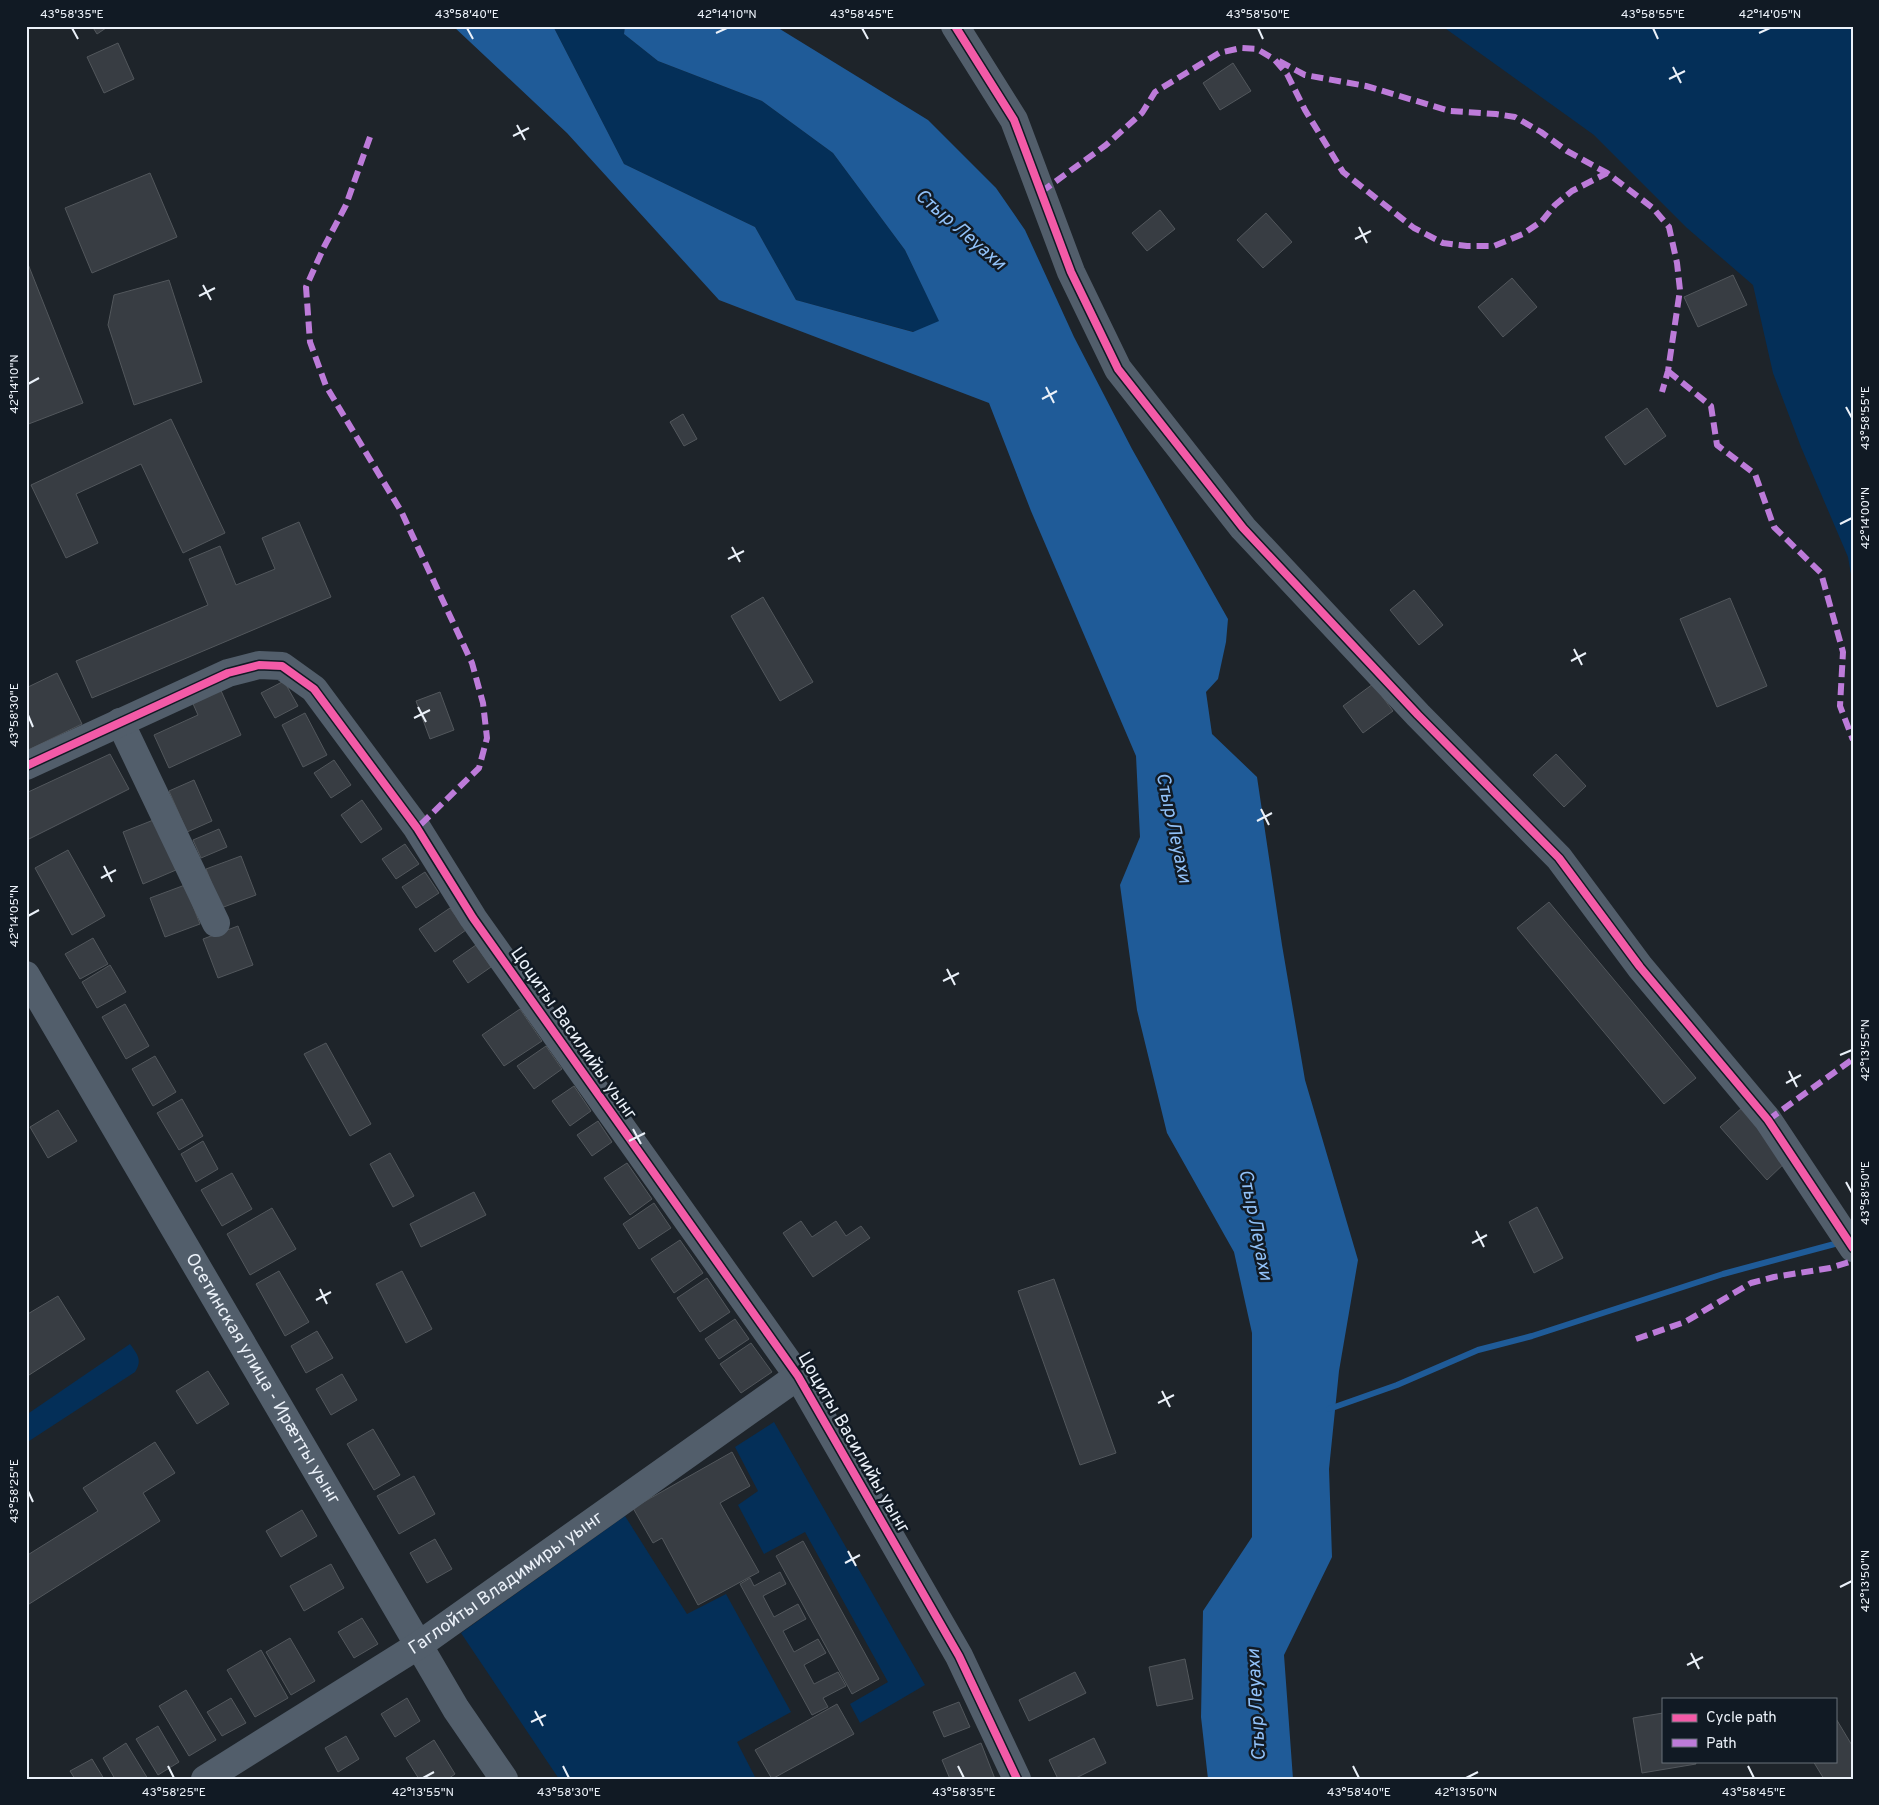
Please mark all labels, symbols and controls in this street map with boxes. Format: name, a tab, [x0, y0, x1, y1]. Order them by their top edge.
text: 43°58'35"E	[40, 7, 104, 23]
text: 43°58'40"E	[435, 7, 499, 23]
text: 42°14'10"N	[697, 7, 757, 23]
text: 43°58'45"E	[830, 7, 894, 23]
text: 43°58'50"E	[1226, 7, 1290, 23]
text: 43°58'55"E	[1621, 7, 1685, 23]
text: 42°14'05"N	[1739, 7, 1801, 23]
water label: Стыр Леуахи	[910, 184, 1011, 277]
text: 42°14'10"N	[7, 354, 23, 414]
text: 43°58'55"E	[1858, 386, 1874, 450]
text: 42°14'00"N	[1858, 487, 1874, 549]
text: 43°58'30"E	[7, 683, 23, 747]
water label: Стыр Леуахи	[1150, 771, 1197, 887]
text: 42°14'05"N	[7, 885, 23, 947]
street label: Цоциты Василийы уынг	[505, 943, 642, 1125]
text: 42°13'55"N	[1858, 1019, 1874, 1081]
text: 43°58'50"E	[1858, 1161, 1874, 1225]
water label: Стыр Леуахи	[1233, 1168, 1278, 1284]
street label: Осетинская улица - Ирæтты уынг	[180, 1249, 345, 1509]
street label: Цоциты Василийы уынг	[792, 1348, 915, 1538]
text: 43°58'25"E	[7, 1459, 23, 1523]
street label: Гаглойты Владимиры уынг	[404, 1506, 608, 1660]
text: 42°13'50"N	[1858, 1550, 1874, 1612]
water label: Стыр Леуахи	[1242, 1647, 1272, 1762]
legend	[1662, 1698, 1836, 1762]
text: Cycle path	[1706, 1709, 1777, 1728]
text: Path	[1706, 1735, 1737, 1754]
text: 43°58'25"E	[142, 1785, 206, 1801]
text: 42°13'55"N	[392, 1785, 454, 1801]
text: 43°58'30"E	[537, 1785, 601, 1801]
text: 43°58'35"E	[932, 1785, 996, 1801]
text: 43°58'40"E	[1327, 1785, 1391, 1801]
text: 42°13'50"N	[1435, 1785, 1497, 1801]
text: 43°58'45"E	[1722, 1785, 1786, 1801]

